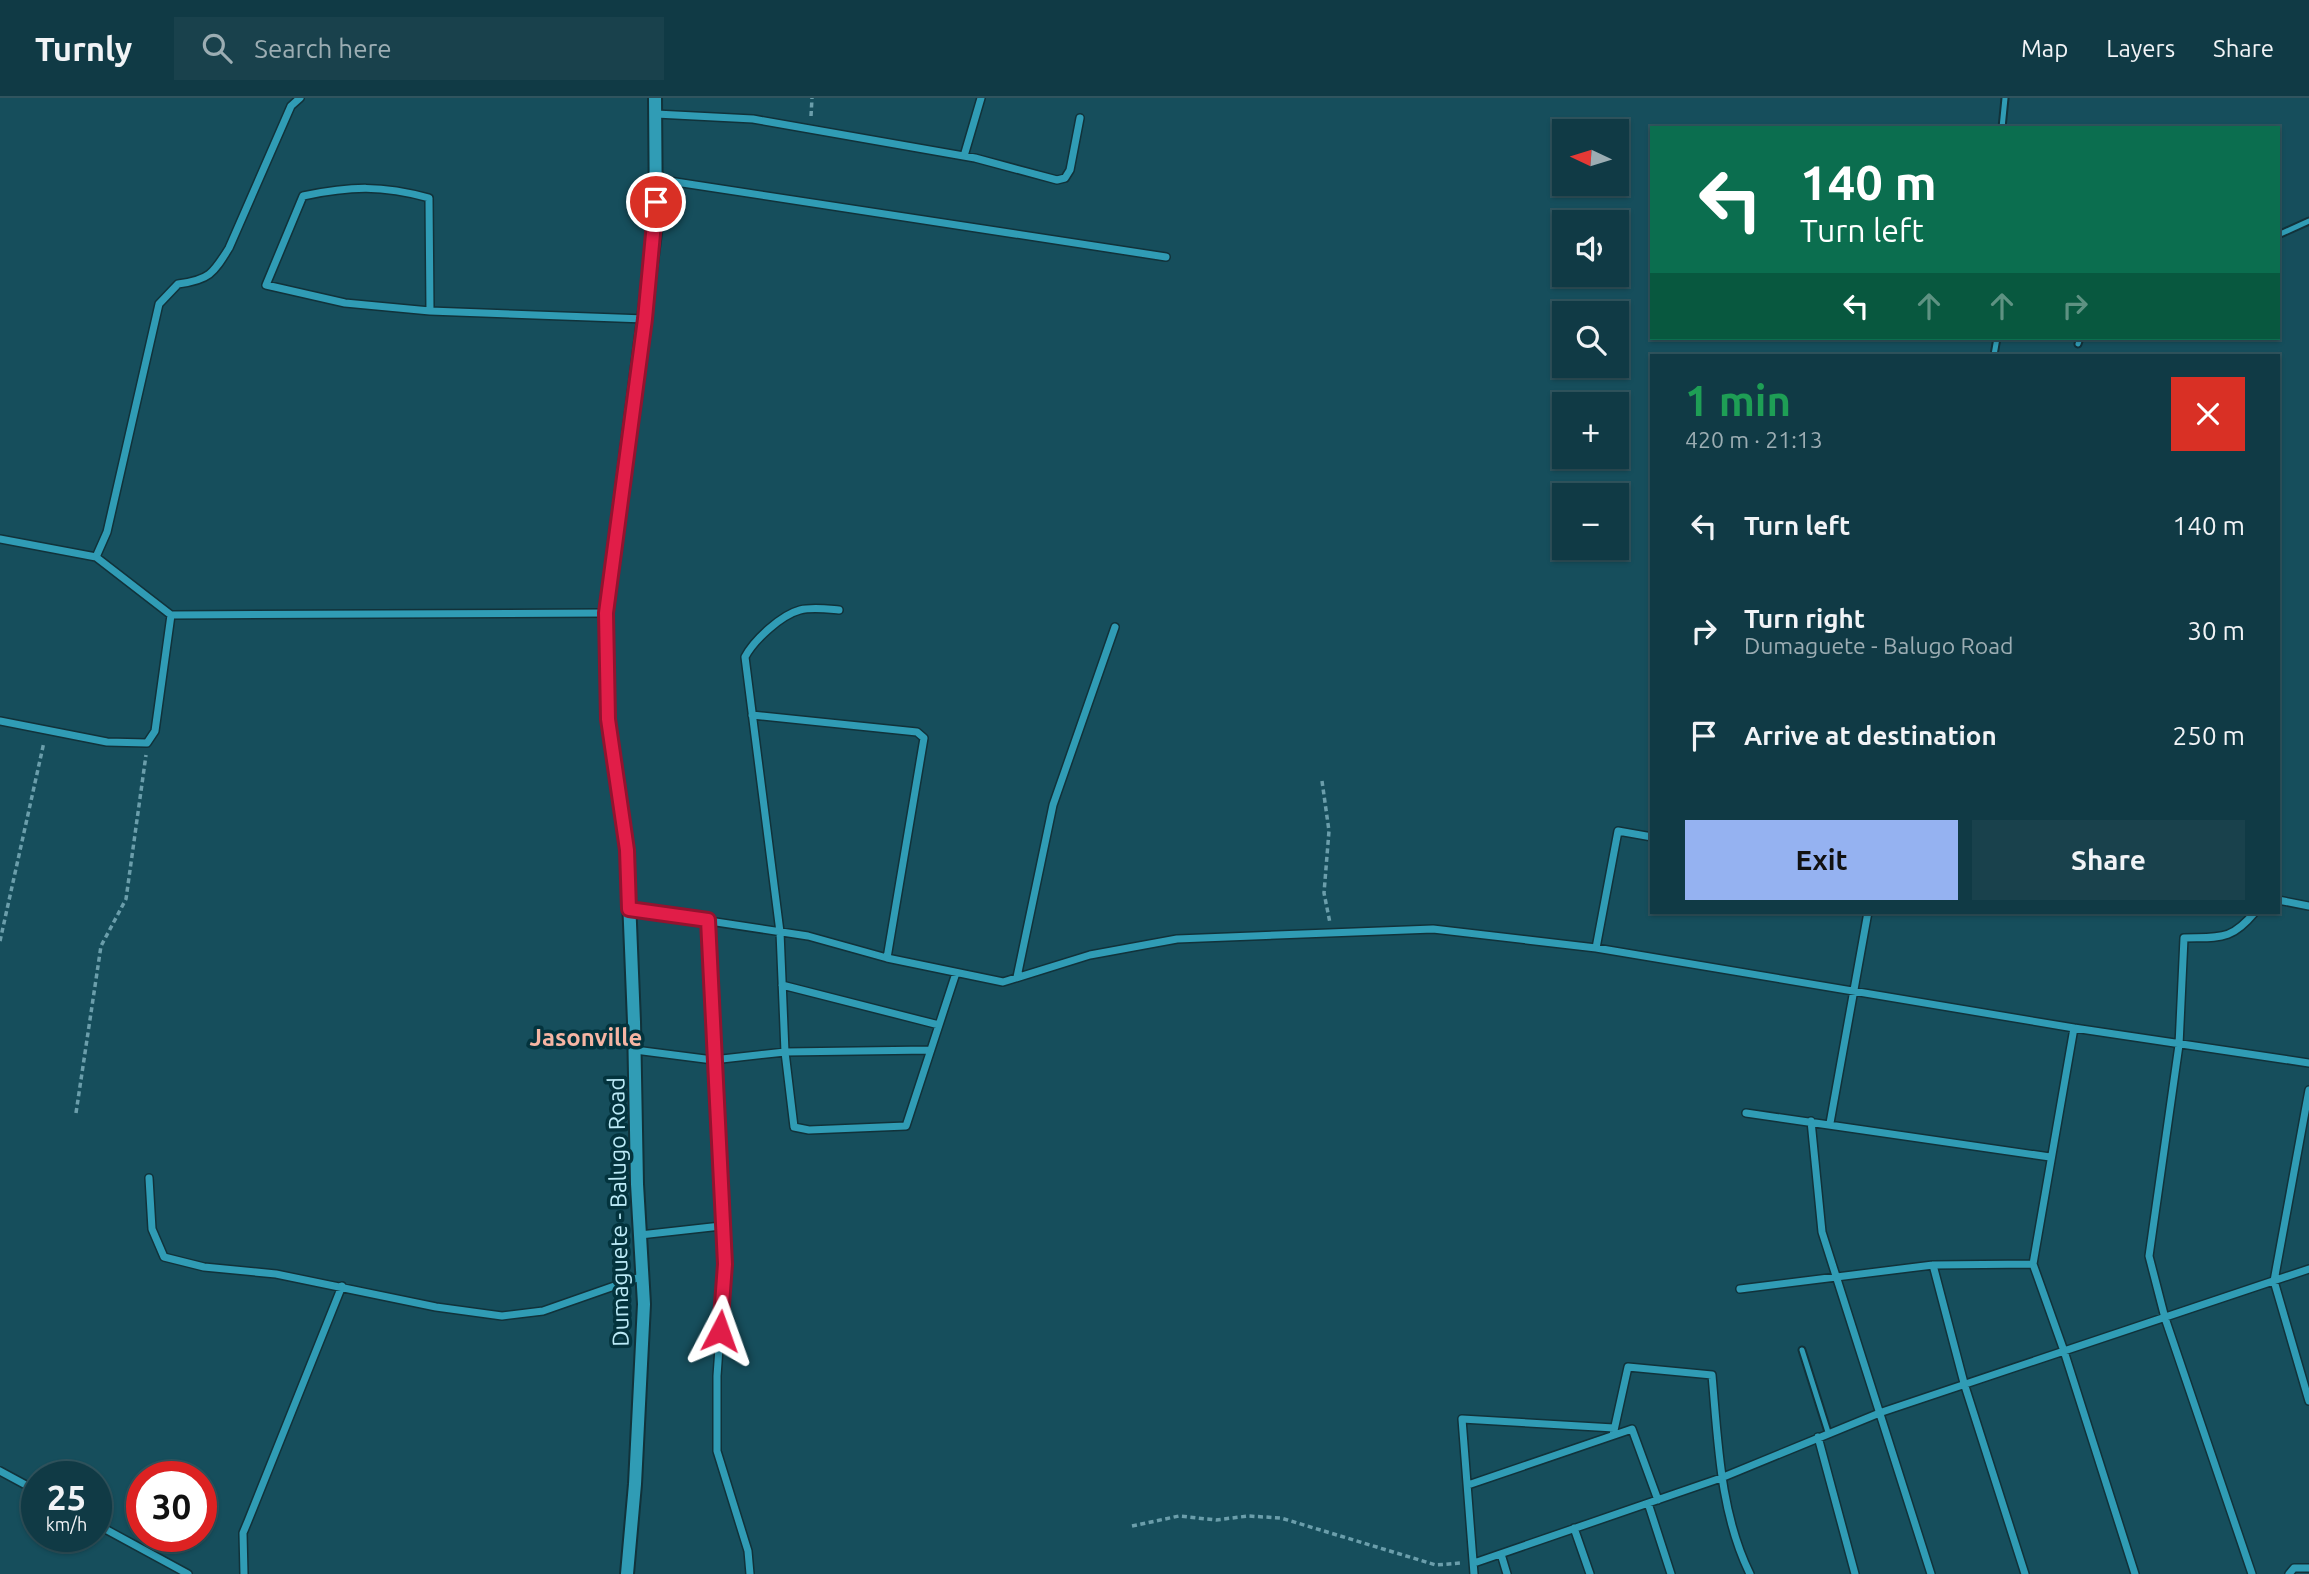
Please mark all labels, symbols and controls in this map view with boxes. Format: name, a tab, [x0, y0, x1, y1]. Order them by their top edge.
search box	[174, 17, 664, 80]
icon: search	[198, 29, 236, 67]
text: Turnly	[35, 30, 132, 67]
text: Search here	[254, 34, 392, 63]
text: Map	[2021, 35, 2068, 62]
text: Layers	[2106, 35, 2175, 62]
text: Share	[2213, 35, 2274, 62]
north arrow	[1552, 119, 1629, 196]
map controls	[1552, 119, 1629, 560]
icon: left	[1685, 154, 1776, 245]
text: 140 m	[1800, 154, 1937, 209]
pin	[626, 172, 686, 232]
icon: arrive	[637, 183, 675, 221]
button: sound	[1552, 210, 1629, 287]
text: Turn left	[1800, 212, 1924, 248]
icon: left	[1837, 287, 1875, 325]
icon: ahead	[1910, 287, 1948, 325]
icon: ahead	[1983, 287, 2021, 325]
icon: right	[2056, 287, 2094, 325]
button: search	[1552, 301, 1629, 378]
text: 1 min	[1685, 377, 1791, 424]
button: close	[2171, 377, 2245, 451]
button: +	[1552, 392, 1629, 469]
text: 420 m · 21:13	[1685, 427, 1823, 452]
button: −	[1552, 483, 1629, 560]
icon: left	[1685, 507, 1723, 545]
text: Turn left	[1744, 511, 1850, 540]
text: 140 m	[2173, 511, 2245, 540]
text: Turn right	[1744, 604, 1865, 633]
icon: right	[1685, 612, 1723, 650]
text: 30 m	[2187, 616, 2245, 645]
text: Dumaguete - Balugo Road	[1744, 633, 2014, 658]
icon: arrive	[1685, 717, 1723, 755]
text: Arrive at destination	[1744, 721, 1997, 750]
text: 250 m	[2173, 721, 2245, 750]
button: Exit	[1685, 820, 1958, 900]
button: Share	[1972, 820, 2245, 900]
district label: Jasonville	[530, 1024, 642, 1051]
street label: Dumaguete - Balugo Road	[603, 1077, 633, 1347]
position arrow	[683, 1294, 757, 1368]
speed limit sign: 30	[126, 1461, 217, 1552]
text: 25	[47, 1477, 86, 1517]
text: km/h	[46, 1514, 87, 1534]

